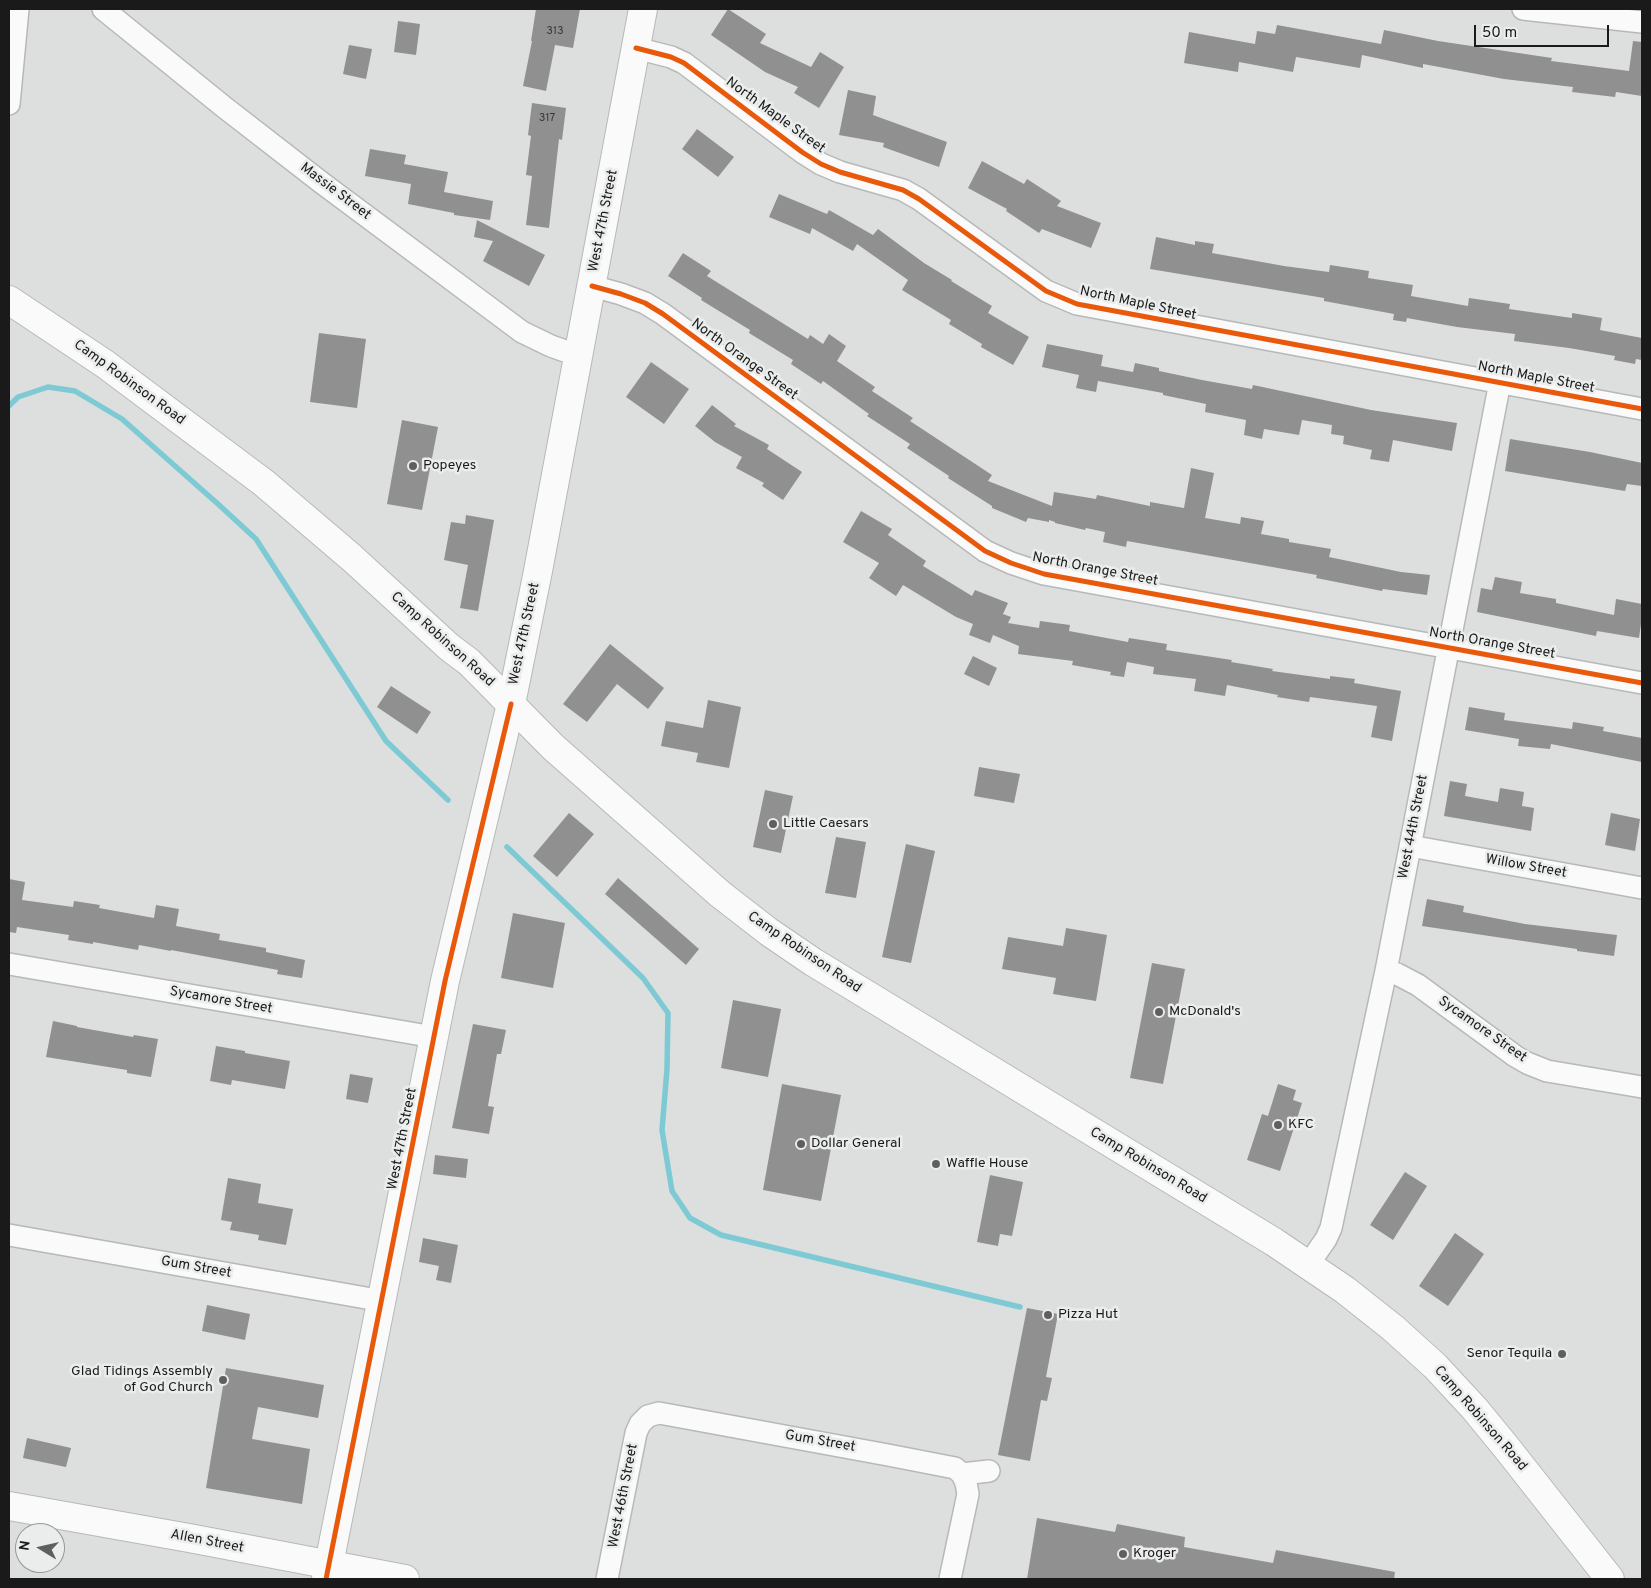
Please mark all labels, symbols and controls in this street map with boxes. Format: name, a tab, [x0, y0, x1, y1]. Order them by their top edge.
scale bar	[1476, 15, 1611, 47]
text: 50 m	[1482, 24, 1517, 43]
house number: 313	[546, 25, 564, 39]
street label: North Maple Street	[722, 74, 828, 158]
house number: 317	[539, 112, 555, 126]
street label: Massie Street	[296, 160, 374, 224]
street label: West 47th Street	[586, 168, 622, 274]
street label: North Maple Street	[1078, 283, 1198, 325]
street label: North Orange Street	[687, 316, 801, 404]
street label: Camp Robinson Road	[70, 337, 188, 429]
street label: North Maple Street	[1476, 358, 1596, 398]
place label: Popeyes	[423, 458, 476, 474]
marker: Popeyes	[407, 460, 419, 472]
street label: North Orange Street	[1031, 550, 1159, 590]
street label: West 47th Street	[506, 581, 544, 687]
street label: Camp Robinson Road	[387, 589, 497, 691]
street label: North Orange Street	[1428, 625, 1556, 663]
street label: West 44th Street	[1396, 773, 1432, 881]
place label: Little Caesars	[783, 816, 869, 832]
marker: Little Caesars	[767, 818, 779, 830]
street label: Willow Street	[1484, 852, 1568, 882]
street label: Camp Robinson Road	[744, 909, 864, 997]
street label: Sycamore Street	[168, 984, 274, 1018]
street label: Sycamore Street	[1435, 993, 1529, 1067]
place label: McDonald's	[1169, 1004, 1241, 1020]
marker: McDonald's	[1153, 1006, 1165, 1018]
street label: West 47th Street	[385, 1086, 421, 1192]
place label: KFC	[1288, 1117, 1314, 1133]
marker: KFC	[1272, 1119, 1284, 1131]
street label: Camp Robinson Road	[1086, 1124, 1210, 1208]
place label: Dollar General	[811, 1136, 901, 1152]
marker: Dollar General	[795, 1138, 807, 1150]
place label: Waffle House	[946, 1156, 1028, 1172]
marker: Waffle House	[930, 1158, 942, 1170]
street label: Gum Street	[159, 1254, 233, 1282]
place label: Pizza Hut	[1058, 1307, 1118, 1323]
marker: Pizza Hut	[1042, 1309, 1054, 1321]
place label: Senor Tequila	[1467, 1346, 1552, 1362]
marker: Senor Tequila	[1556, 1348, 1568, 1360]
street label: Camp Robinson Road	[1430, 1363, 1530, 1475]
place label: Glad Tidings Assembly of God Church	[71, 1364, 213, 1396]
marker: Glad Tidings Assembly of God Church	[217, 1374, 229, 1386]
street label: Gum Street	[783, 1428, 857, 1456]
street label: West 46th Street	[606, 1443, 642, 1549]
north arrow	[15, 1523, 65, 1573]
street label: Allen Street	[169, 1527, 245, 1557]
text: N	[16, 1539, 35, 1552]
place label: Kroger	[1133, 1546, 1176, 1562]
marker: Kroger	[1117, 1548, 1129, 1560]

